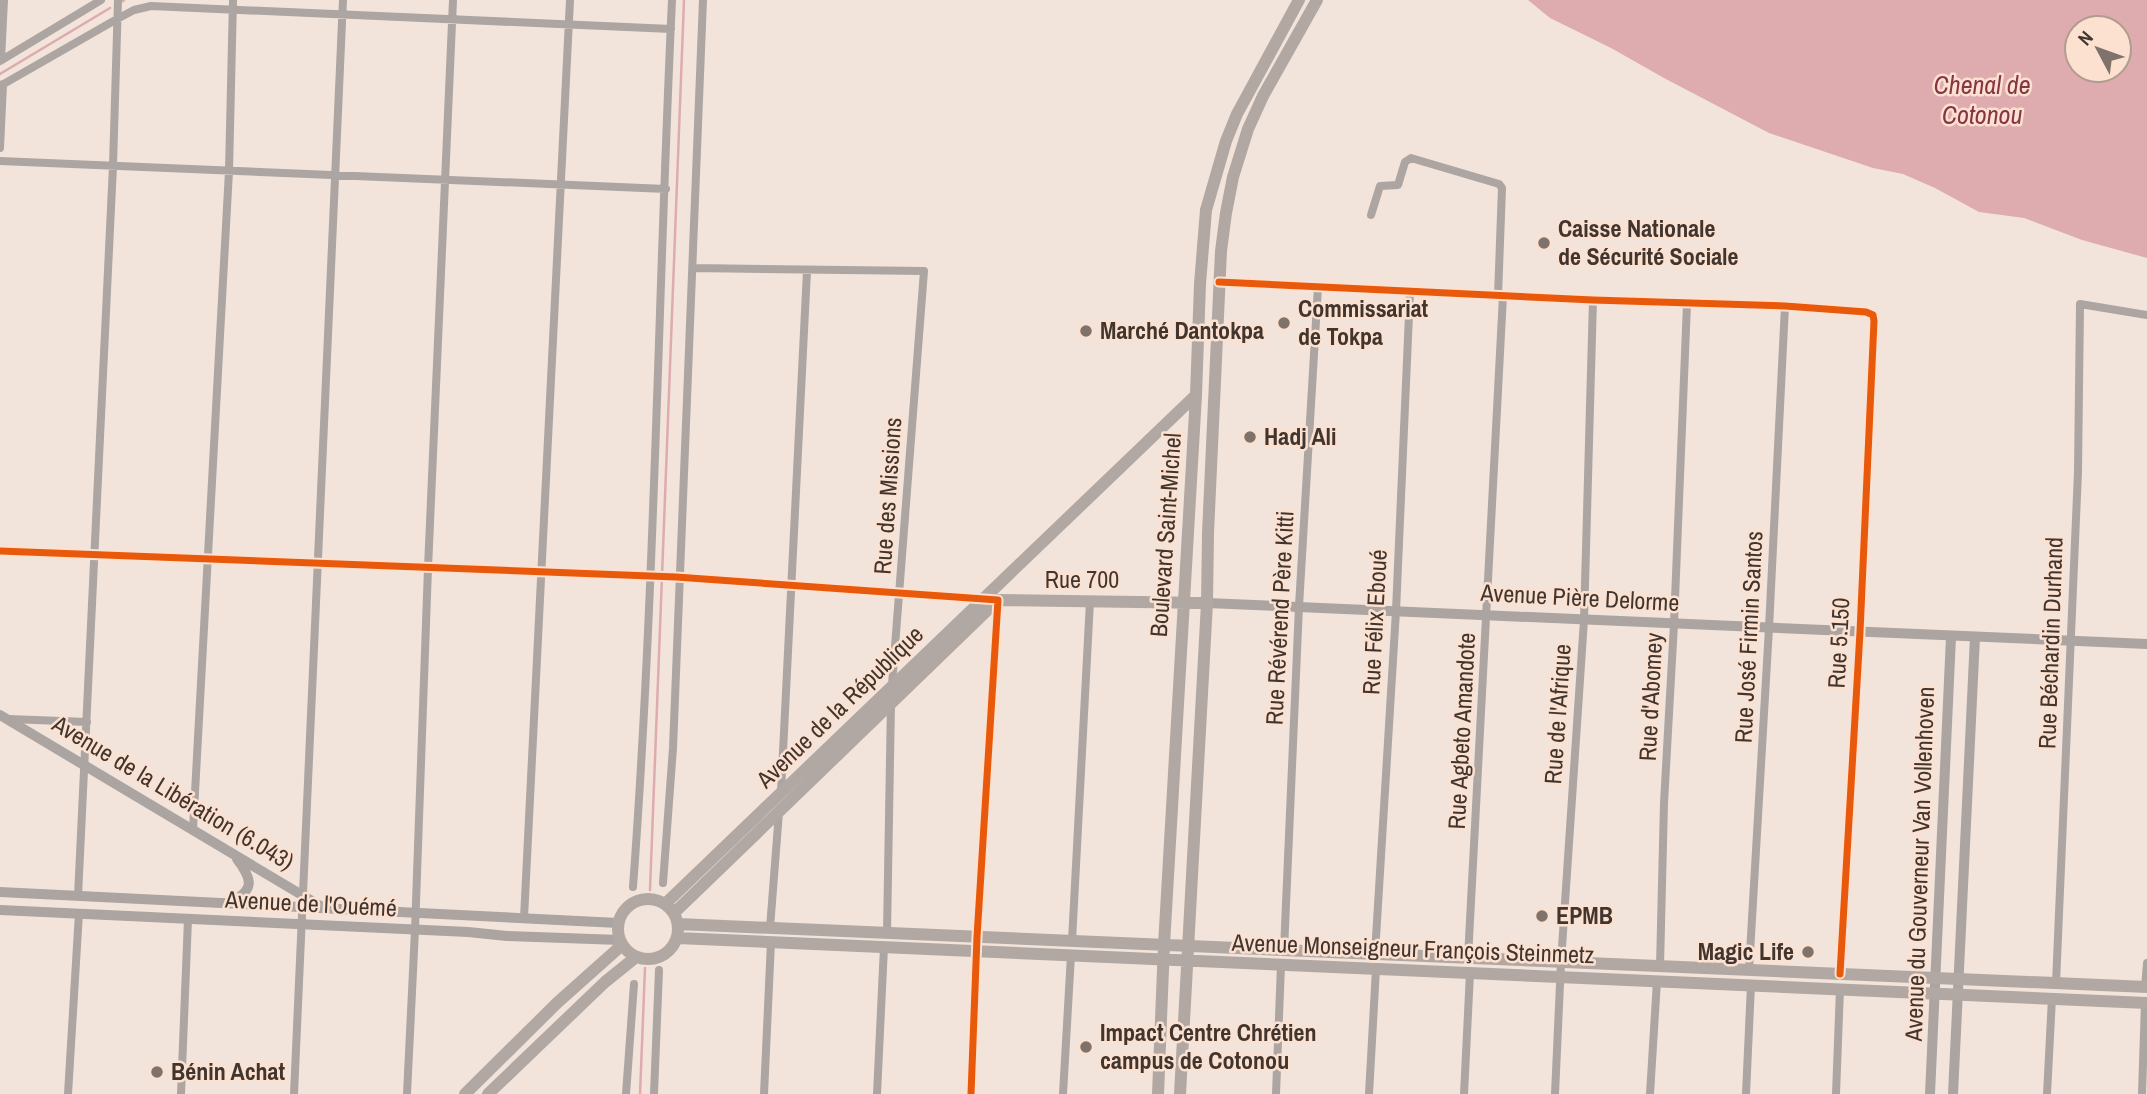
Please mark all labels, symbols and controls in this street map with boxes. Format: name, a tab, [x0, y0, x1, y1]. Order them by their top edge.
north arrow	[2063, 14, 2133, 84]
text: N	[2072, 25, 2099, 51]
water label: Chenal de Cotonou	[1933, 67, 2031, 132]
place label: Caisse Nationale de Sécurité Sociale	[1558, 212, 1739, 272]
marker: Caisse Nationale de Sécurité Sociale	[1536, 235, 1552, 251]
place label: Commissariat de Tokpa	[1298, 292, 1429, 352]
place label: Marché Dantokpa	[1100, 314, 1264, 346]
marker: Commissariat de Tokpa	[1276, 315, 1292, 331]
marker: Marché Dantokpa	[1078, 323, 1094, 339]
street label: Rue des Missions	[866, 416, 908, 576]
place label: Hadj Ali	[1264, 420, 1337, 452]
marker: Hadj Ali	[1242, 429, 1258, 445]
street label: Boulevard Saint-Michel	[1142, 432, 1188, 638]
street label: Rue Révérend Père Kitti	[1257, 510, 1301, 726]
street label: Rue José Firmin Santos	[1726, 530, 1770, 744]
street label: Rue Béchardin Durhand	[2030, 536, 2070, 750]
street label: Rue Félix Eboué	[1354, 548, 1394, 696]
street label: Rue 700	[1045, 563, 1119, 595]
street label: Avenue Pière Delorme	[1479, 576, 1680, 618]
street label: Rue 5.150	[1820, 597, 1856, 689]
street label: Avenue de la République	[748, 618, 930, 795]
street label: Rue Agbeto Amandote	[1440, 632, 1482, 830]
street label: Rue d'Abomey	[1631, 632, 1669, 762]
street label: Rue de l'Afrique	[1536, 643, 1578, 785]
street label: Avenue du Gouverneur Van Vollenhoven	[1897, 686, 1941, 1043]
street label: Avenue de la Libération (6.043)	[46, 707, 300, 877]
street label: Avenue de l'Ouémé	[223, 882, 398, 923]
place label: EPMB	[1556, 899, 1613, 931]
marker: EPMB	[1534, 908, 1550, 924]
street label: Avenue Monseigneur François Steinmetz	[1230, 926, 1595, 970]
place label: Magic Life	[1698, 935, 1794, 967]
marker: Magic Life	[1800, 944, 1816, 960]
place label: Impact Centre Chrétien campus de Cotonou	[1100, 1016, 1317, 1076]
marker: Impact Centre Chrétien campus de Cotonou	[1078, 1039, 1094, 1055]
place label: Bénin Achat	[171, 1055, 286, 1087]
marker: Bénin Achat	[149, 1064, 165, 1080]

